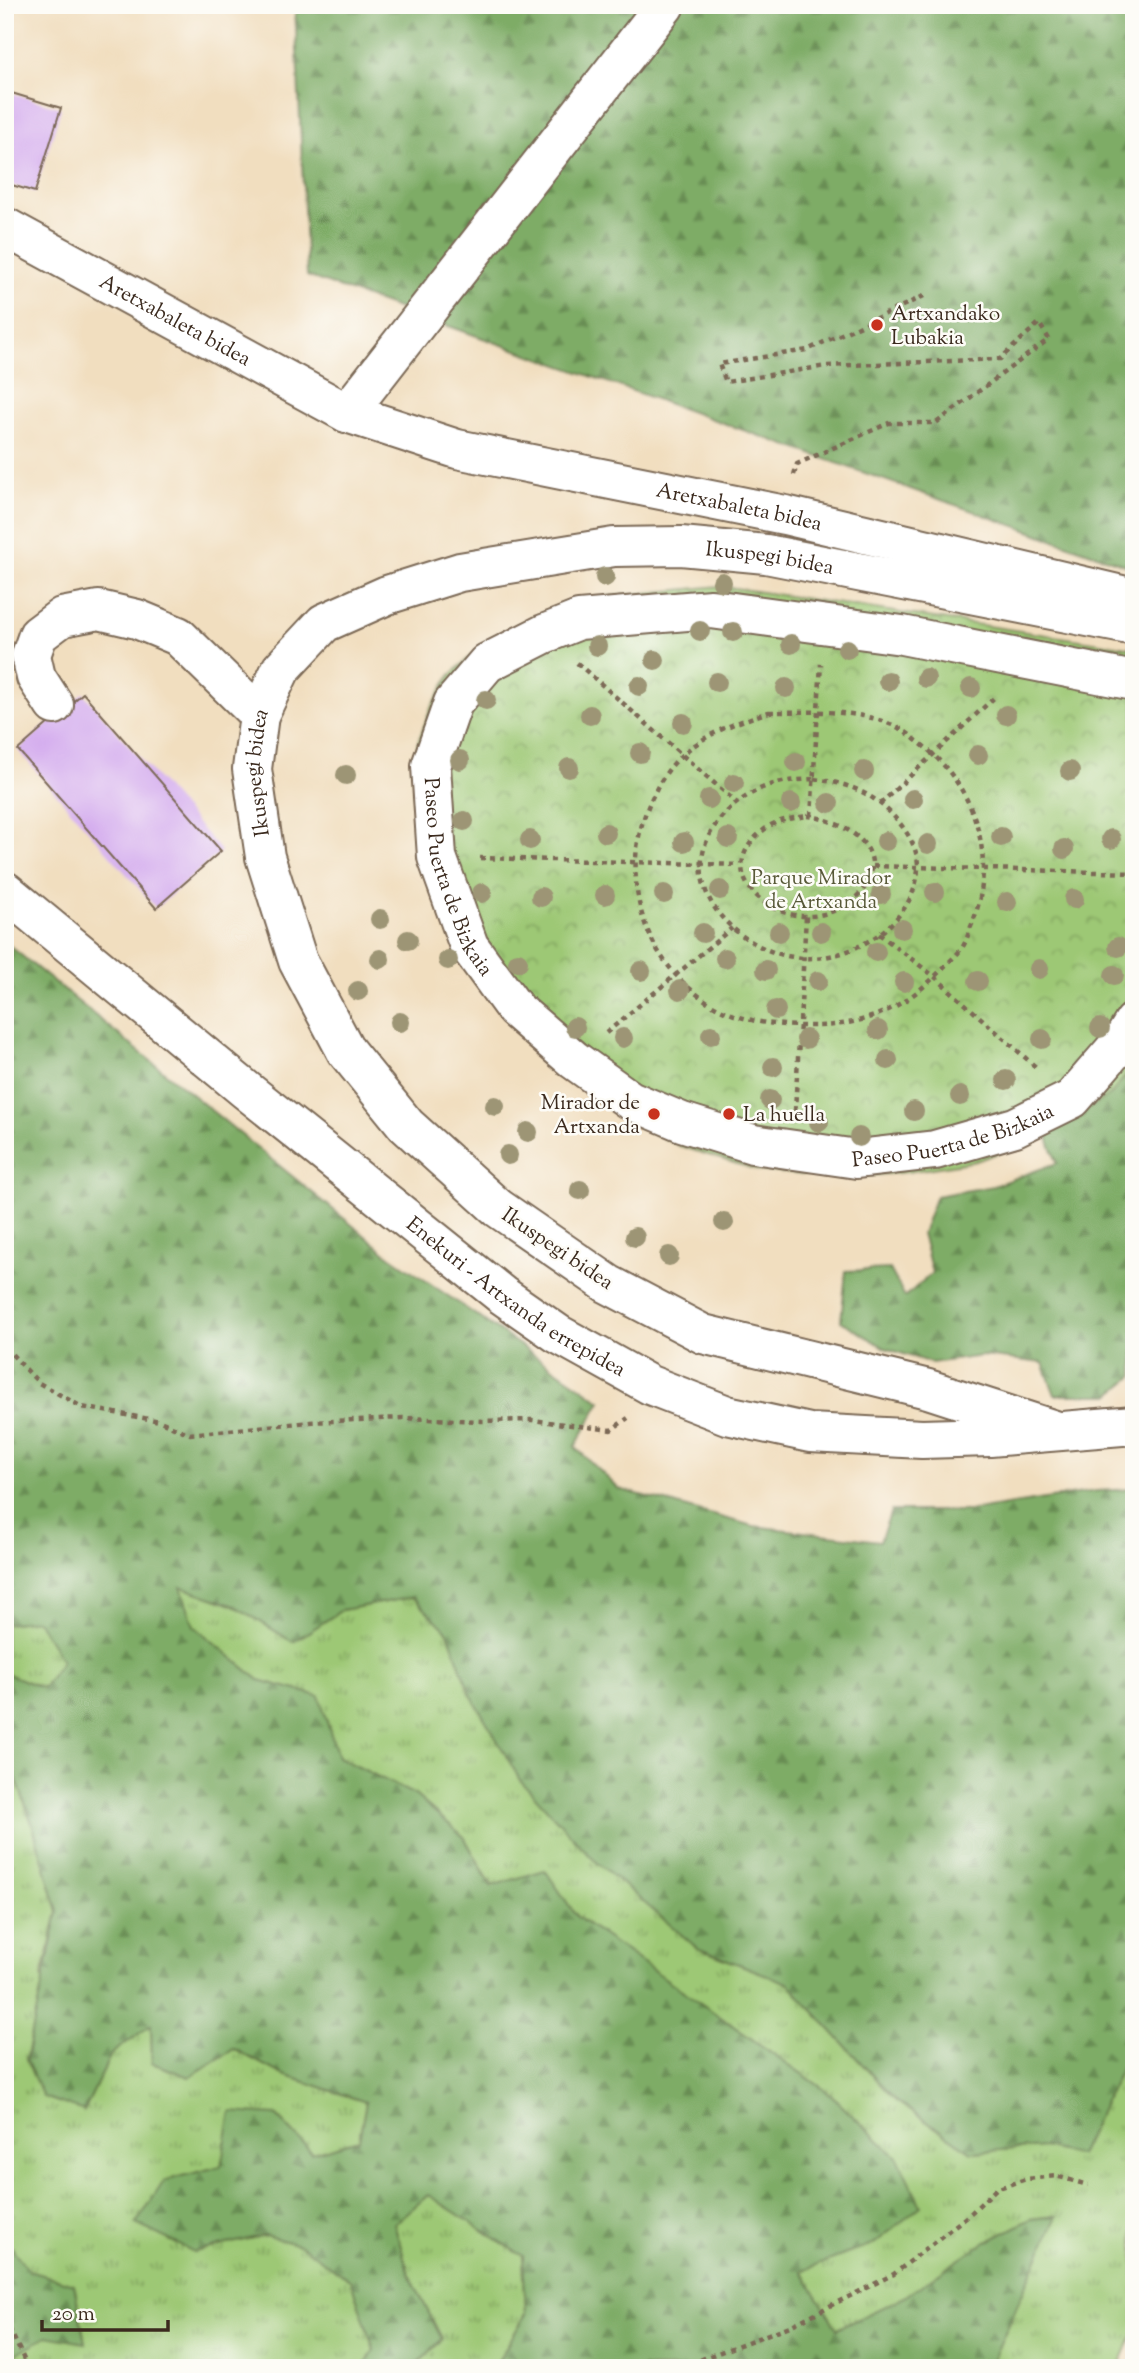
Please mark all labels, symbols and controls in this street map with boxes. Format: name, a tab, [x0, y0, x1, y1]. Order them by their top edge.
street label: Aretxabaleta bidea	[93, 268, 256, 375]
place label: Artxandako Lubakia	[891, 300, 1000, 354]
marker: Artxandako Lubakia	[869, 317, 885, 333]
street label: Aretxabaleta bidea	[653, 476, 825, 540]
street label: Ikuspegi bidea	[704, 535, 836, 584]
street label: Ikuspegi bidea	[239, 703, 279, 838]
street label: Paseo Puerta de Bizkaia	[415, 777, 499, 983]
park label: Parque Mirador de Artxanda	[751, 864, 891, 918]
place label: Mirador de Artxanda	[541, 1089, 640, 1143]
street label: Paseo Puerta de Bizkaia	[851, 1097, 1060, 1176]
place label: La huella	[743, 1101, 825, 1131]
marker: Mirador de Artxanda	[646, 1106, 662, 1122]
marker: La huella	[721, 1106, 737, 1122]
street label: Ikuspegi bidea	[495, 1201, 619, 1298]
street label: Enekuri - Artxanda errepidea	[399, 1211, 631, 1386]
scale bar	[42, 2289, 168, 2333]
text: 20 m	[52, 2300, 95, 2330]

